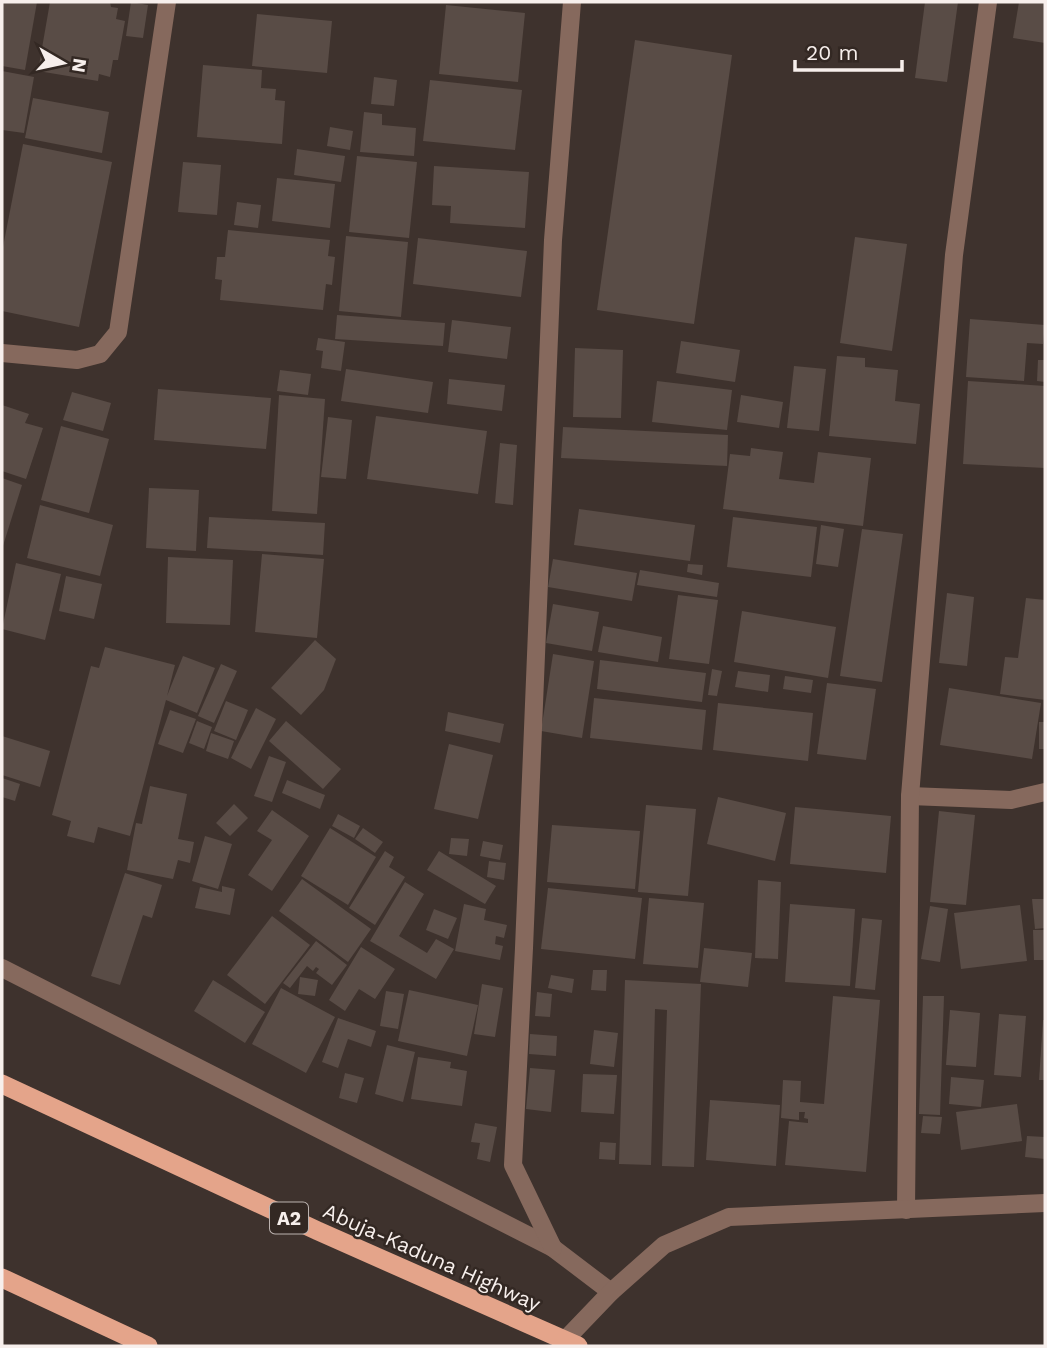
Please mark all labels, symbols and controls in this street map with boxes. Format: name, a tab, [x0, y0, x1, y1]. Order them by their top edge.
north arrow	[28, 28, 98, 98]
scale bar	[795, 28, 902, 72]
text: 20 m	[806, 40, 858, 65]
text: N	[67, 57, 92, 74]
street label: Abuja-Kaduna Highway	[319, 1198, 545, 1316]
road number: A2	[270, 1202, 308, 1234]

